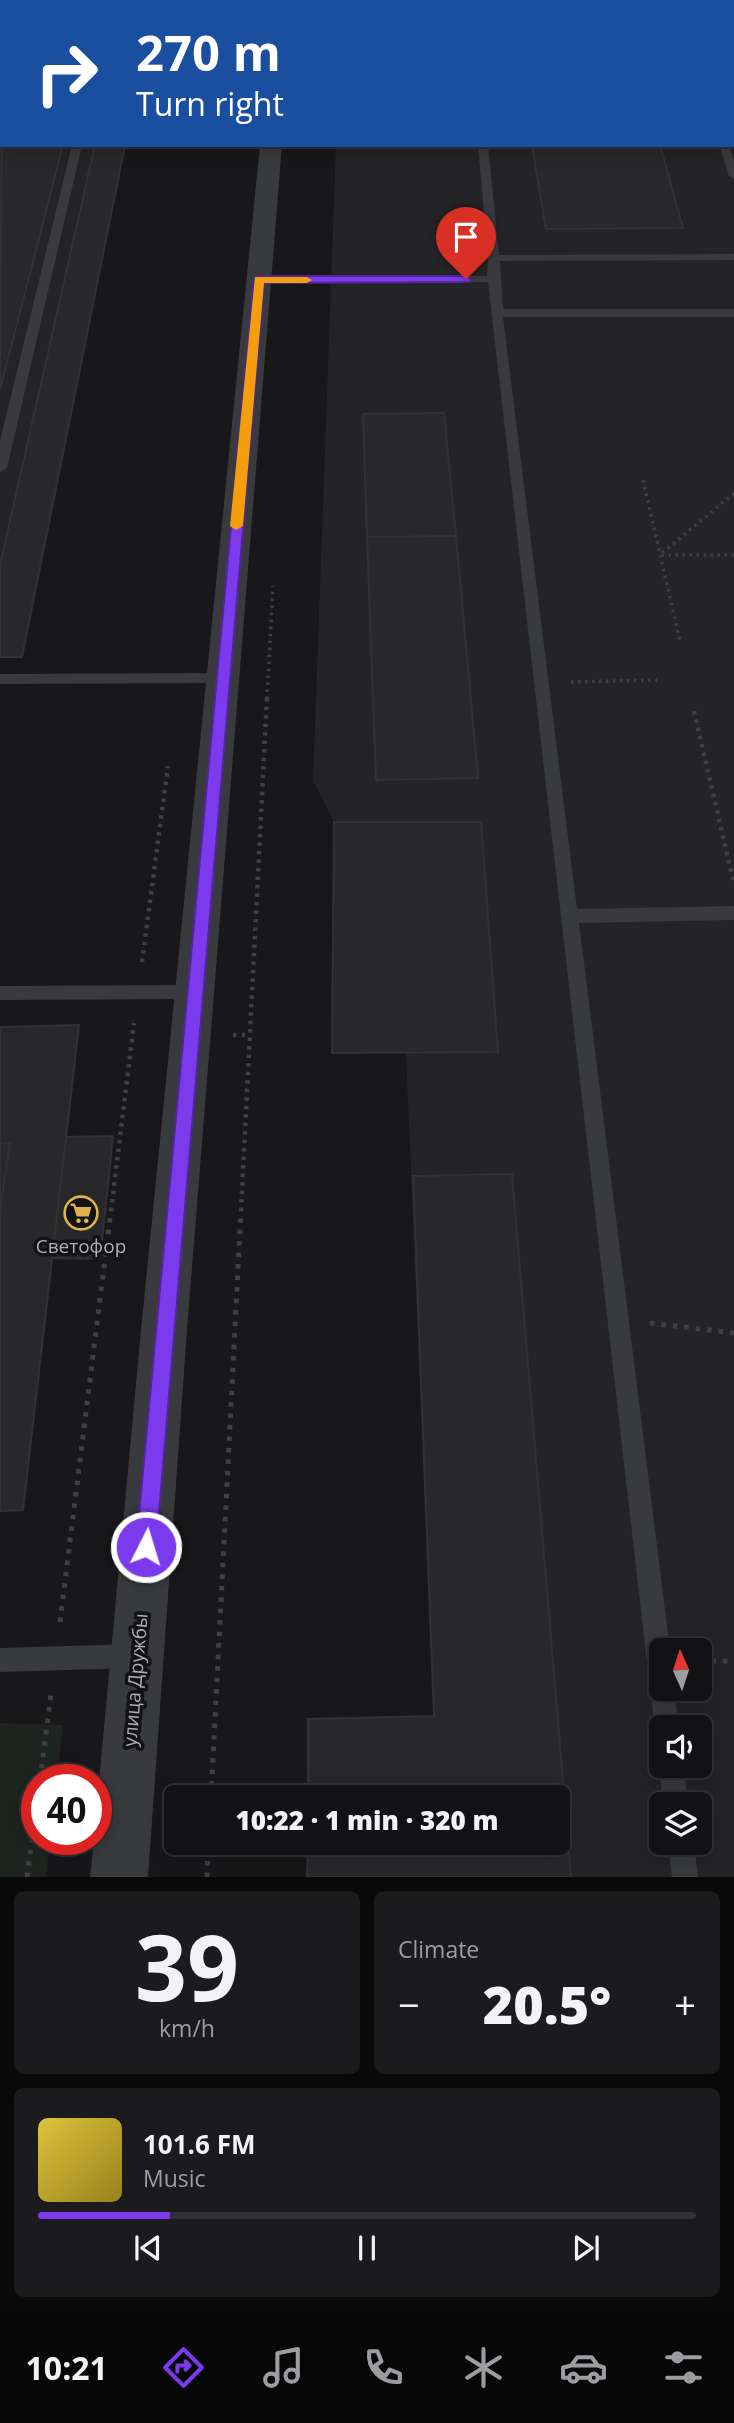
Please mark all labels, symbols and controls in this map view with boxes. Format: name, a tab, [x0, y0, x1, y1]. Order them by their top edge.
text: 270 m	[136, 19, 281, 85]
icon: right	[21, 28, 112, 119]
text: Turn right	[136, 82, 284, 125]
pin	[436, 207, 496, 279]
icon: arrive	[447, 218, 485, 256]
supermarket icon: Светофор	[62, 1194, 100, 1232]
place label: Светофор	[36, 1233, 126, 1259]
position arrow	[109, 1510, 183, 1584]
street label: улица Дружбы	[116, 1612, 154, 1748]
north arrow	[649, 1638, 712, 1701]
map controls	[649, 1638, 712, 1855]
button: sound	[649, 1715, 712, 1778]
speed limit sign: 40	[21, 1764, 112, 1855]
button: layers	[649, 1792, 712, 1855]
text: 10:22 · 1 min · 320 m	[236, 1802, 498, 1838]
text: 39	[135, 1904, 239, 2028]
text: Climate	[398, 1933, 479, 1965]
text: 20.5°	[483, 1968, 611, 2039]
text: −	[398, 1978, 420, 2030]
text: +	[674, 1978, 696, 2030]
text: km/h	[159, 2012, 215, 2044]
text: 101.6 FM	[143, 2126, 255, 2162]
text: Music	[143, 2162, 206, 2194]
icon: previous	[129, 2229, 167, 2267]
icon: pause	[348, 2229, 386, 2267]
icon: next	[567, 2229, 605, 2267]
icon: directions	[159, 2343, 208, 2392]
icon: music	[259, 2343, 308, 2392]
icon: phone	[359, 2343, 408, 2392]
icon: climate	[459, 2343, 508, 2392]
icon: car	[559, 2343, 608, 2392]
icon: filters	[659, 2343, 708, 2392]
text: 10:21	[26, 2346, 108, 2389]

